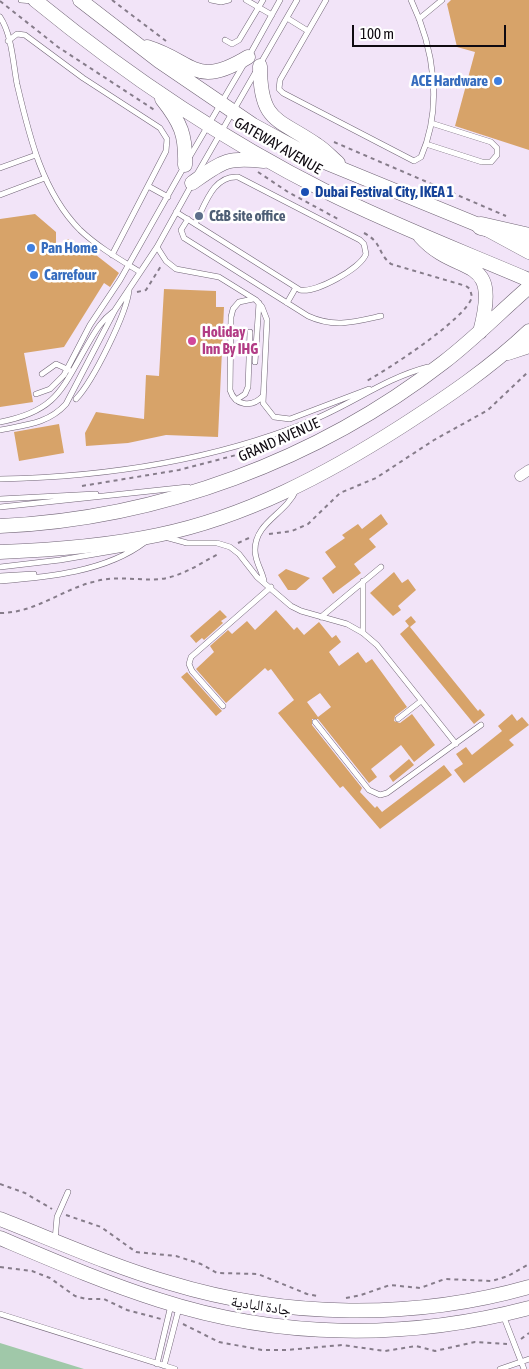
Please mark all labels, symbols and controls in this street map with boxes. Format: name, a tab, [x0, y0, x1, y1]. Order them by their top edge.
scale bar	[354, 15, 508, 47]
text: 100 m	[360, 25, 394, 42]
place label: ACE Hardware	[411, 72, 488, 90]
marker: ACE Hardware	[492, 75, 504, 87]
street label: GATEWAY AVENUE	[231, 114, 325, 178]
place label: Dubai Festival City, IKEA 1	[315, 183, 454, 201]
marker: Dubai Festival City, IKEA 1	[299, 186, 311, 198]
place label: C&B site office	[209, 207, 285, 225]
marker: C&B site office	[193, 210, 205, 222]
place label: Pan Home	[41, 239, 98, 257]
marker: Pan Home	[25, 242, 37, 254]
place label: Carrefour	[44, 266, 96, 284]
marker: Carrefour	[28, 269, 40, 281]
place label: Holiday Inn By IHG	[202, 323, 258, 358]
marker: Holiday Inn By IHG	[186, 335, 198, 347]
street label: GRAND AVENUE	[236, 414, 322, 466]
street label: جادة البادية	[230, 1292, 292, 1320]

